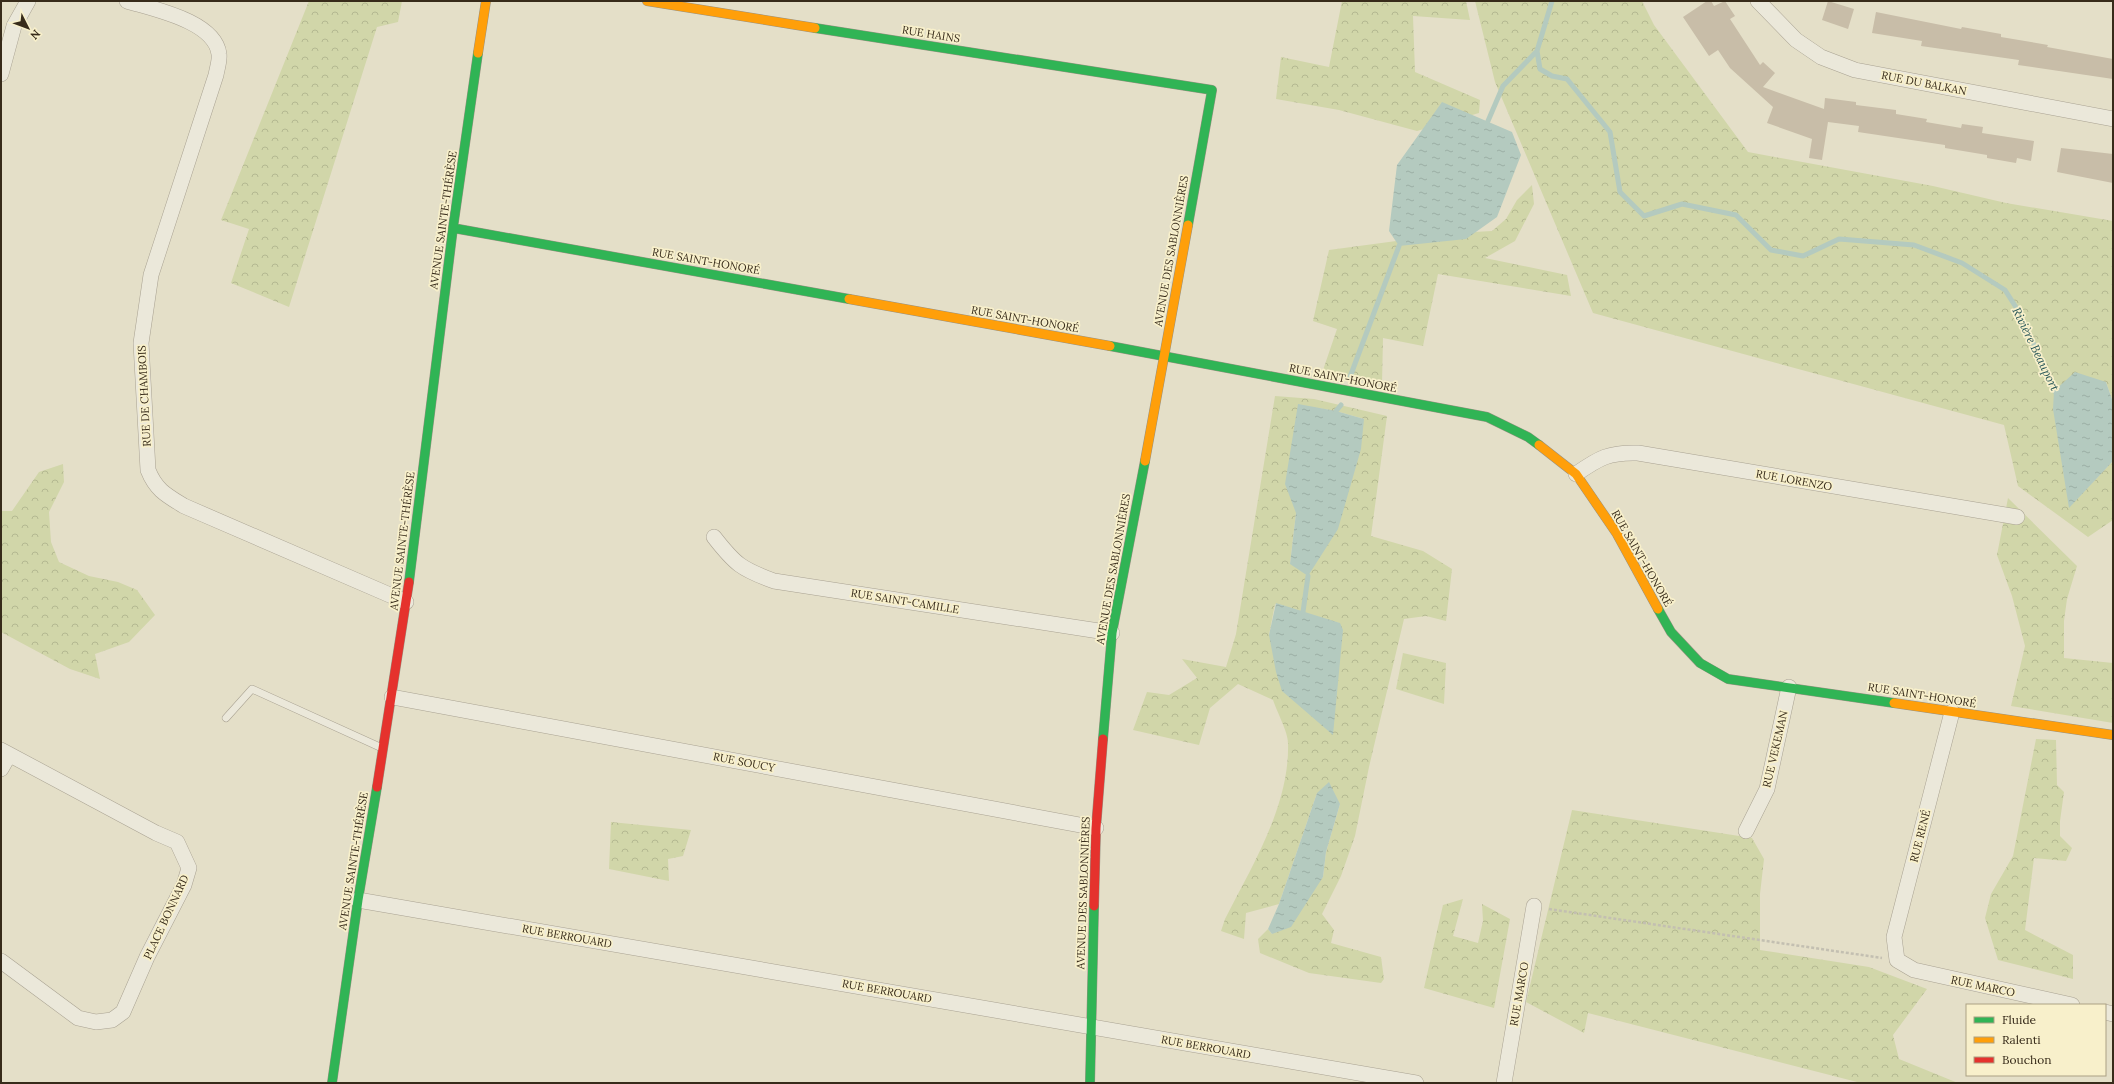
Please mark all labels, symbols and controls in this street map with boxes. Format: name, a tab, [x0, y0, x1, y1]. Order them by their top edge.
north arrow	[8, 8, 48, 48]
street label: RUE HAINS	[901, 23, 961, 45]
text: N	[27, 27, 43, 43]
street label: RUE DU BALKAN	[1880, 68, 1968, 98]
street label: AVENUE SAINTE-THÉRÈSE	[426, 150, 460, 291]
street label: AVENUE DES SABLONNIÈRES	[1151, 175, 1191, 328]
street label: RUE SAINT-HONORÉ	[651, 245, 761, 277]
street label: RUE SAINT-HONORÉ	[970, 303, 1080, 335]
water label: Rivière Beauport	[2009, 305, 2063, 394]
street label: RUE DE CHAMBOIS	[134, 345, 154, 447]
street label: RUE SAINT-HONORÉ	[1288, 361, 1398, 395]
street label: RUE LORENZO	[1755, 466, 1833, 494]
street label: AVENUE SAINTE-THÉRÈSE	[386, 471, 417, 612]
street label: AVENUE DES SABLONNIÈRES	[1093, 493, 1133, 646]
street label: RUE SAINT-HONORÉ	[1609, 507, 1675, 609]
street label: RUE SAINT-CAMILLE	[850, 586, 960, 617]
street label: RUE SAINT-HONORÉ	[1867, 680, 1977, 710]
street label: RUE VEKEMAN	[1759, 709, 1791, 789]
street label: RUE SOUCY	[712, 749, 777, 775]
street label: AVENUE SAINTE-THÉRÈSE	[335, 791, 371, 932]
street label: RUE RENÉ	[1907, 808, 1933, 864]
street label: AVENUE DES SABLONNIÈRES	[1073, 816, 1093, 971]
street label: PLACE BONNARD	[140, 873, 192, 961]
street label: RUE BERROUARD	[521, 921, 613, 951]
street label: RUE MARCO	[1506, 960, 1532, 1027]
street label: RUE MARCO	[1950, 972, 2017, 1000]
street label: RUE BERROUARD	[841, 976, 933, 1006]
legend	[1966, 1004, 2106, 1076]
text: Fluide	[2002, 1012, 2037, 1027]
street label: RUE BERROUARD	[1160, 1032, 1252, 1062]
text: Ralenti	[2002, 1032, 2041, 1047]
text: Bouchon	[2002, 1052, 2052, 1067]

